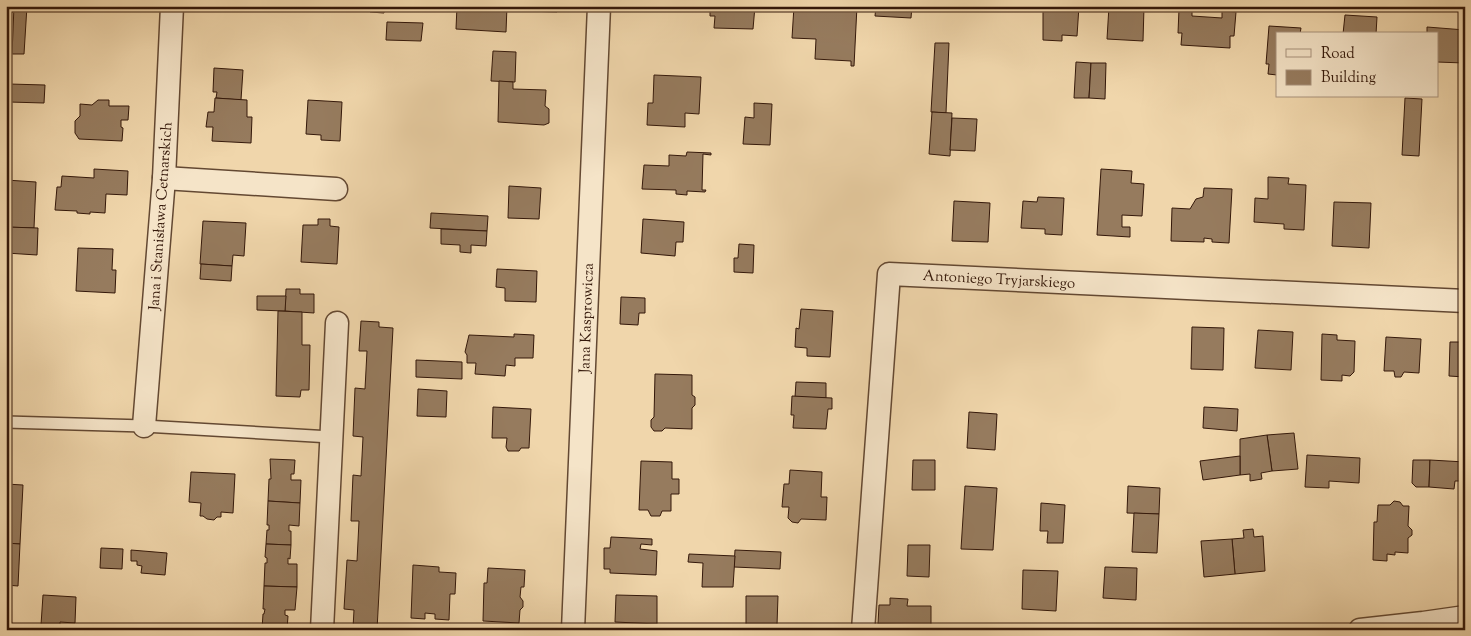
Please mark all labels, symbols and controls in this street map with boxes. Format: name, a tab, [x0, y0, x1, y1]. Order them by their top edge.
legend	[1276, 32, 1438, 98]
text: Road	[1321, 44, 1355, 65]
text: Building	[1321, 68, 1376, 89]
street label: Jana i Stanisława Cetnarskich	[144, 121, 179, 312]
street label: Jana Kasprowicza	[575, 262, 600, 375]
street label: Antoniego Tryjarskiego	[922, 266, 1076, 295]

